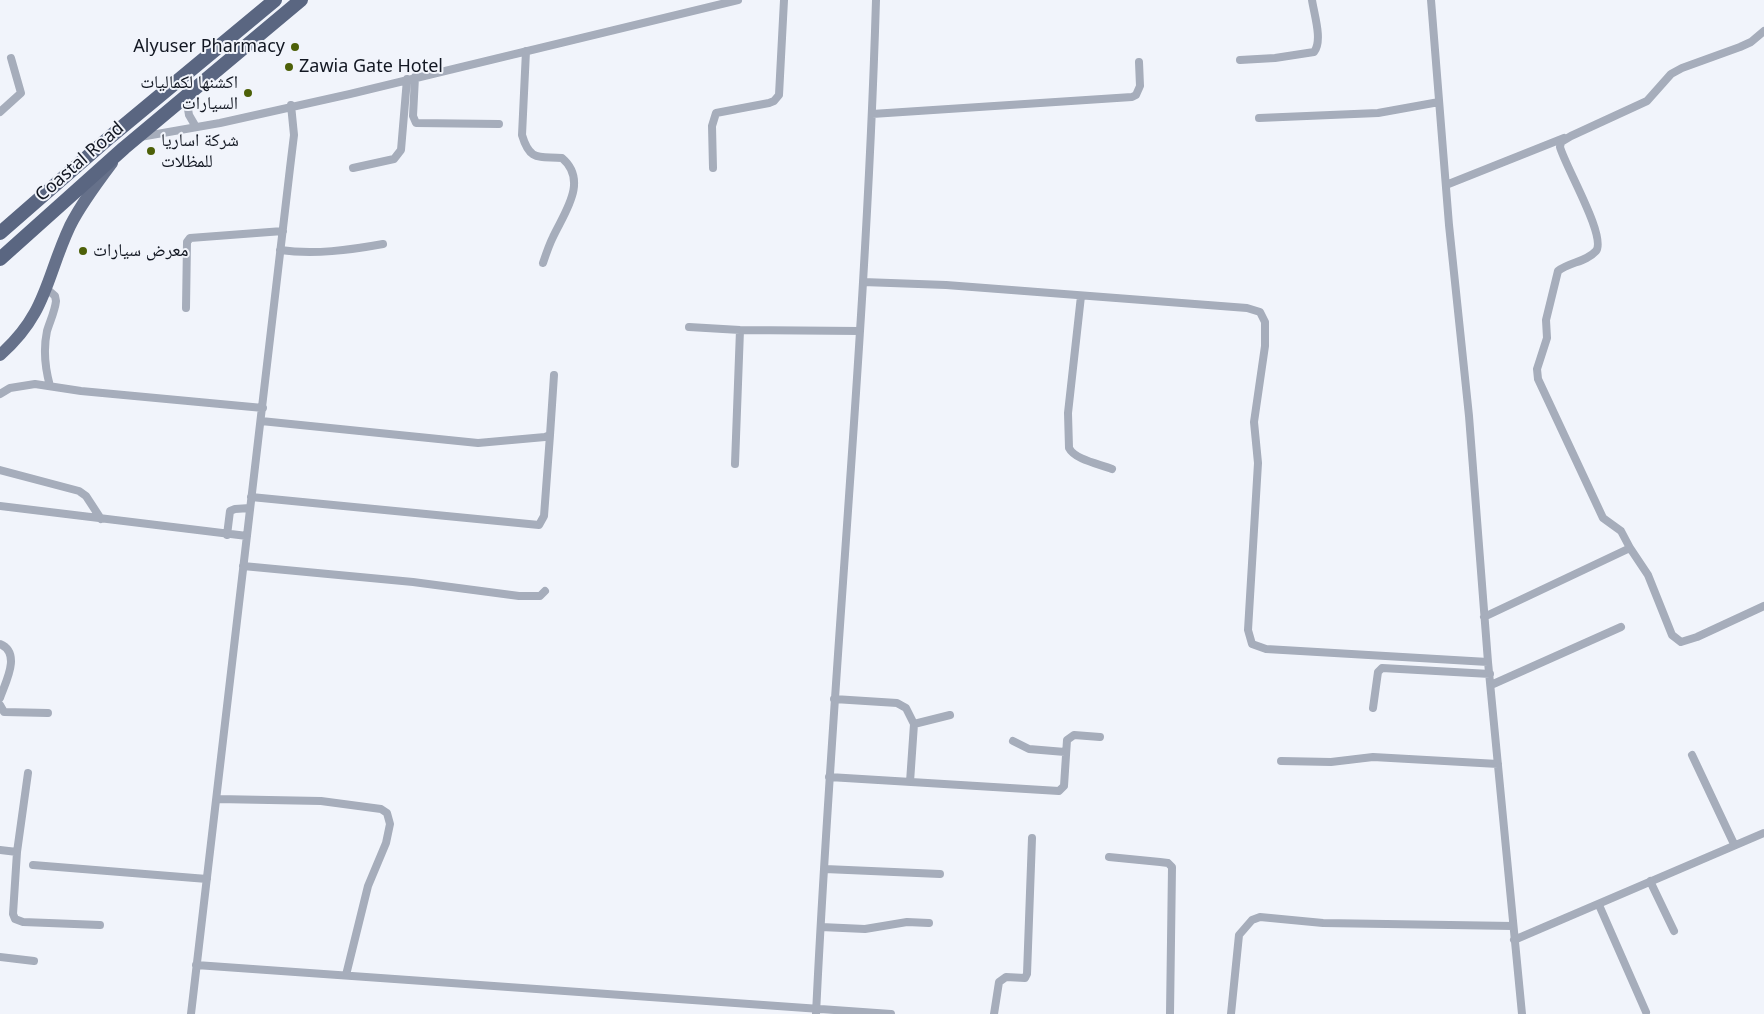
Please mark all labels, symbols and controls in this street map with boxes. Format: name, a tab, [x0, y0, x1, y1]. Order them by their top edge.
place label: Alyuser Pharmacy	[133, 36, 285, 58]
marker: Alyuser Pharmacy	[289, 41, 301, 53]
place label: Zawia Gate Hotel	[299, 56, 443, 78]
marker: Zawia Gate Hotel	[283, 61, 295, 73]
place label: اكشنها لكماليات السيارات	[140, 72, 238, 115]
marker: اكشنها لكماليات السيارات	[242, 87, 254, 99]
street label: Coastal Road	[31, 118, 129, 206]
place label: شركة اساريا للمظلات	[161, 130, 239, 172]
marker: شركة اساريا للمظلات	[145, 145, 157, 157]
place label: معرض سيارات	[93, 240, 188, 262]
marker: معرض سيارات	[77, 245, 89, 257]

